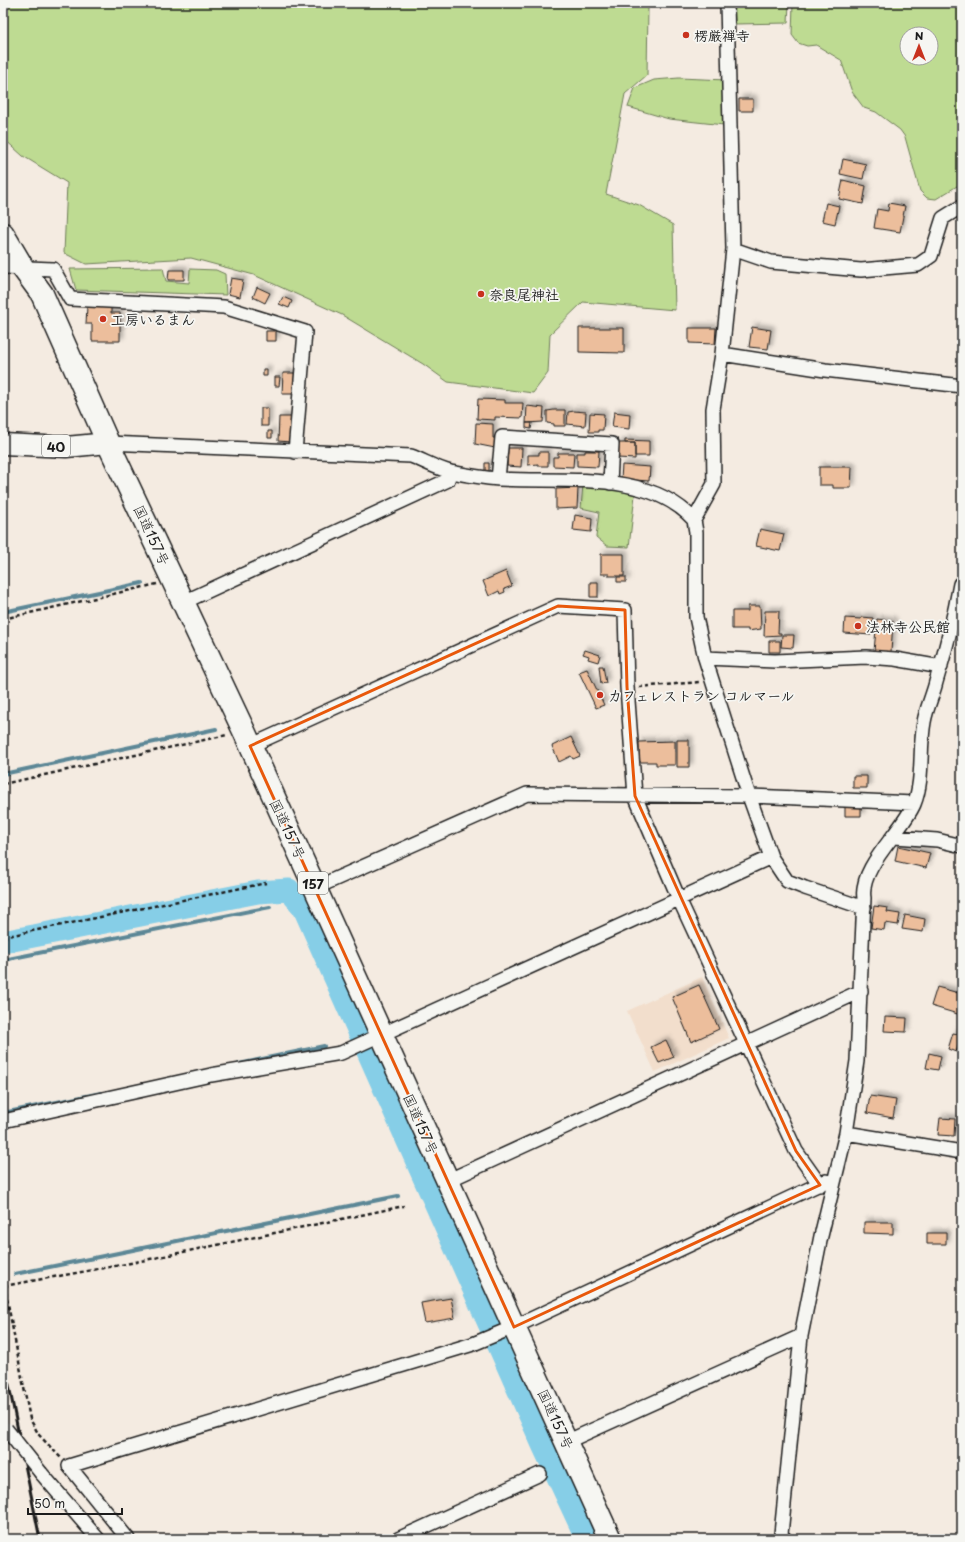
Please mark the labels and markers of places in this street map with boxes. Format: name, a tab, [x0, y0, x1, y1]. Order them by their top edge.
place label: 楞厳禅寺	[694, 25, 750, 46]
marker: 楞厳禅寺	[681, 30, 691, 40]
place label: 奈良尾神社	[489, 284, 559, 305]
marker: 奈良尾神社	[476, 289, 486, 299]
place label: 工房いるまん	[111, 309, 195, 330]
marker: 工房いるまん	[98, 314, 108, 324]
place label: 法林寺公民館	[866, 616, 950, 637]
marker: 法林寺公民館	[853, 621, 863, 631]
place label: カフェレストラン コルマール	[608, 685, 795, 706]
marker: カフェレストラン コルマール	[595, 690, 605, 700]

